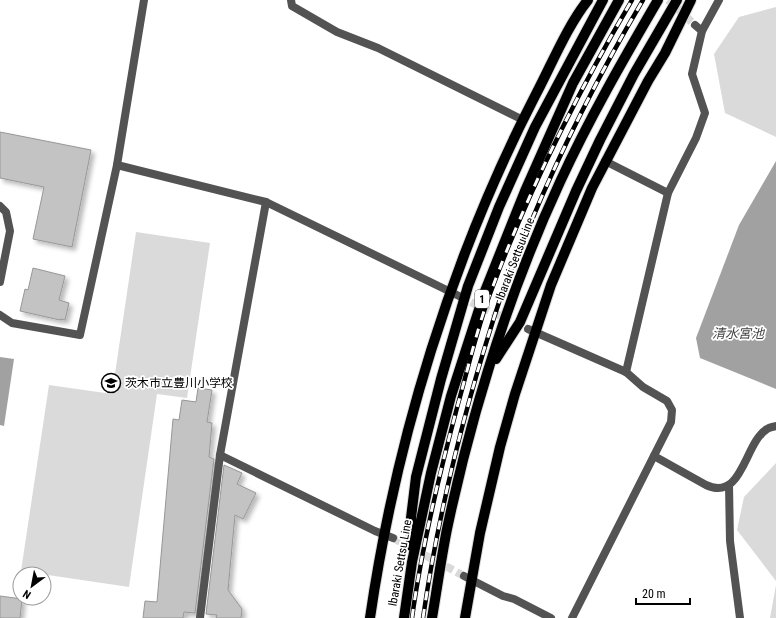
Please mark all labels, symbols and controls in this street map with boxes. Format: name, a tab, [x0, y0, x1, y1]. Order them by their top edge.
street label: Ibaraki Settsu Line	[493, 215, 537, 302]
road number: 1	[475, 290, 489, 308]
water label: 清水宮池	[712, 326, 766, 341]
school or university icon: 茨木市立豊川小学校	[100, 372, 122, 394]
place label: 茨木市立豊川小学校	[125, 376, 233, 390]
street label: Ibaraki Settsu Line	[385, 518, 415, 607]
north arrow	[12, 566, 52, 606]
scale bar	[636, 580, 690, 606]
text: N	[20, 587, 33, 601]
text: 20 m	[642, 587, 666, 601]

